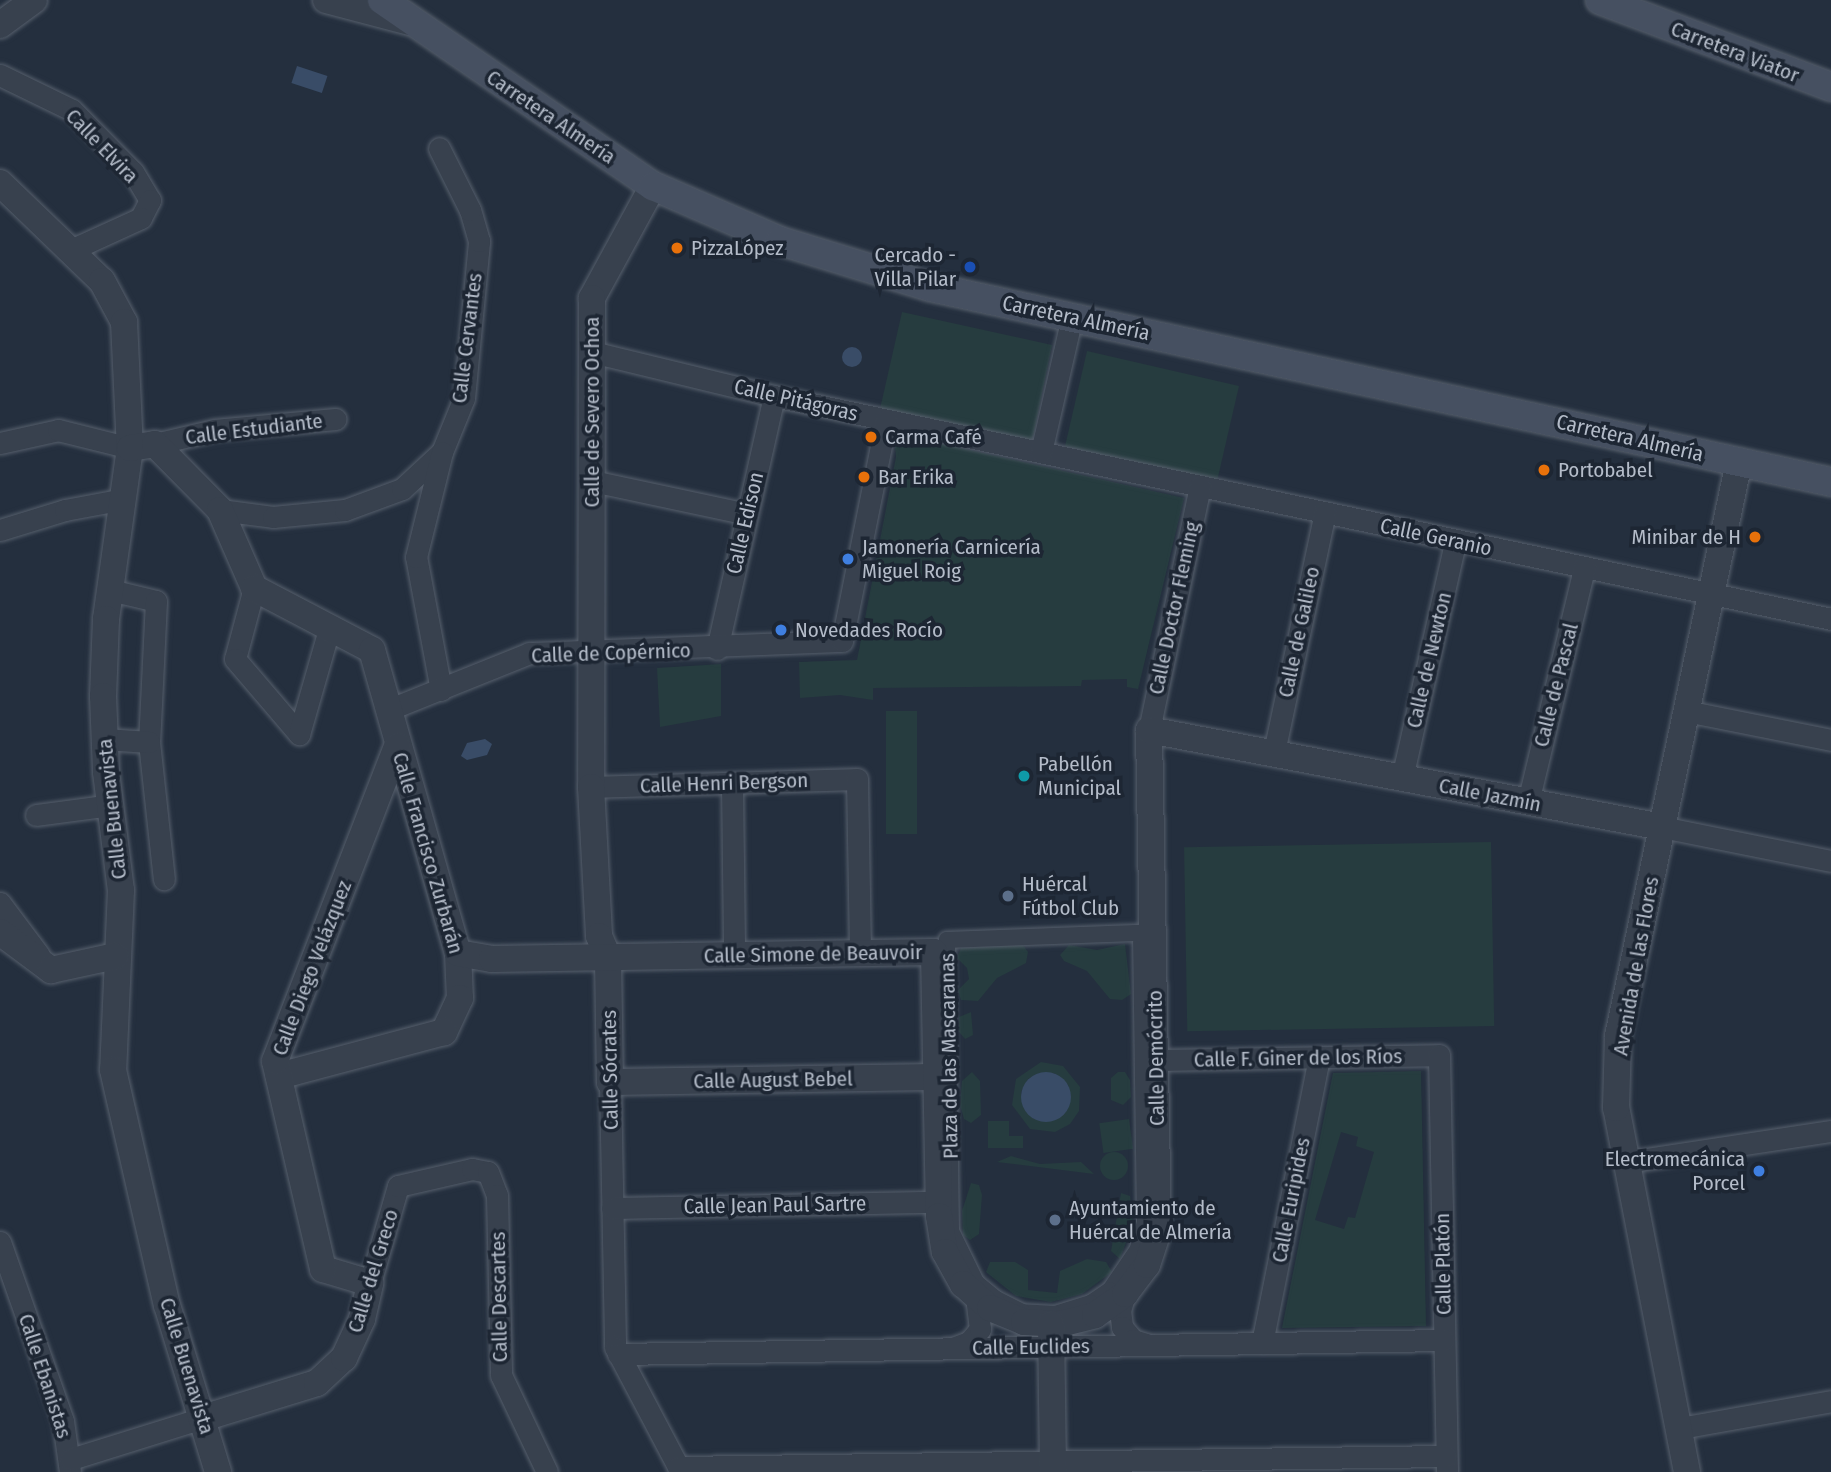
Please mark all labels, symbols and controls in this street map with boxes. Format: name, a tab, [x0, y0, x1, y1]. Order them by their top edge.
street label: Carretera Viator	[1667, 16, 1803, 88]
street label: Carretera Almería	[482, 65, 620, 169]
street label: Calle Elvira	[60, 104, 144, 188]
place label: PizzaLópez	[691, 235, 783, 261]
marker: PizzaLópez	[669, 240, 685, 256]
place label: Cercado - Villa Pilar	[874, 242, 956, 292]
marker: Cercado - Villa Pilar	[962, 259, 978, 275]
street label: Calle Cervantes	[447, 271, 487, 405]
street label: Carretera Almería	[1000, 290, 1152, 346]
street label: Calle de Severo Ochoa	[579, 317, 605, 507]
street label: Calle Pitágoras	[732, 374, 860, 426]
street label: Calle Estudiante	[184, 408, 324, 450]
street label: Carretera Almería	[1554, 409, 1706, 467]
place label: Carma Café	[885, 424, 982, 450]
marker: Carma Café	[863, 429, 879, 445]
place label: Portobabel	[1558, 457, 1653, 483]
marker: Portobabel	[1536, 462, 1552, 478]
place label: Bar Erika	[878, 464, 954, 490]
marker: Bar Erika	[856, 469, 872, 485]
street label: Calle Edison	[721, 470, 769, 576]
street label: Calle Geranio	[1378, 513, 1494, 561]
street label: Calle Doctor Fleming	[1143, 519, 1205, 697]
place label: Minibar de H	[1632, 524, 1741, 550]
marker: Minibar de H	[1747, 529, 1763, 545]
place label: Jamonería Carnicería Miguel Roig	[862, 534, 1041, 584]
marker: Jamonería Carnicería Miguel Roig	[840, 551, 856, 567]
street label: Calle de Galileo	[1273, 564, 1325, 700]
street label: Calle de Newton	[1401, 589, 1457, 731]
place label: Novedades Rocío	[795, 617, 943, 643]
street label: Calle de Pascal	[1528, 620, 1584, 750]
marker: Novedades Rocío	[773, 622, 789, 638]
street label: Calle de Copérnico	[531, 638, 691, 668]
street label: Calle Buenavista	[92, 737, 132, 881]
street label: Calle Francisco Zurbarán	[387, 749, 469, 957]
place label: Pabellón Municipal	[1038, 751, 1121, 801]
street label: Calle Henri Bergson	[639, 767, 809, 799]
marker: Pabellón Municipal	[1016, 768, 1032, 784]
street label: Calle Jazmín	[1437, 773, 1543, 817]
place label: Huércal Fútbol Club	[1022, 871, 1119, 921]
street label: Avenida de las Flores	[1608, 875, 1664, 1057]
street label: Calle Diego Velázquez	[267, 877, 357, 1059]
marker: Huércal Fútbol Club	[1000, 888, 1016, 904]
street label: Calle Simone de Beauvoir	[704, 939, 922, 969]
street label: Plaza de las Mascaranas	[935, 953, 963, 1159]
street label: Calle Demócrito	[1142, 990, 1170, 1126]
street label: Calle Sócrates	[596, 1010, 624, 1130]
street label: Calle F. Giner de los Ríos	[1194, 1044, 1402, 1072]
street label: Calle August Bebel	[693, 1066, 853, 1094]
street label: Calle Euripides	[1267, 1135, 1315, 1265]
place label: Electromecánica Porcel	[1605, 1146, 1745, 1196]
marker: Electromecánica Porcel	[1751, 1163, 1767, 1179]
street label: Calle Jean Paul Sartre	[683, 1191, 867, 1219]
place label: Ayuntamiento de Huércal de Almería	[1069, 1195, 1232, 1245]
street label: Calle del Greco	[342, 1206, 404, 1336]
marker: Ayuntamiento de Huércal de Almería	[1047, 1212, 1063, 1228]
street label: Calle Platón	[1430, 1213, 1456, 1315]
street label: Calle Descartes	[485, 1231, 513, 1363]
street label: Calle Buenavista	[154, 1295, 220, 1437]
street label: Calle Ebanistas	[13, 1311, 77, 1441]
street label: Calle Euclides	[972, 1333, 1090, 1361]

